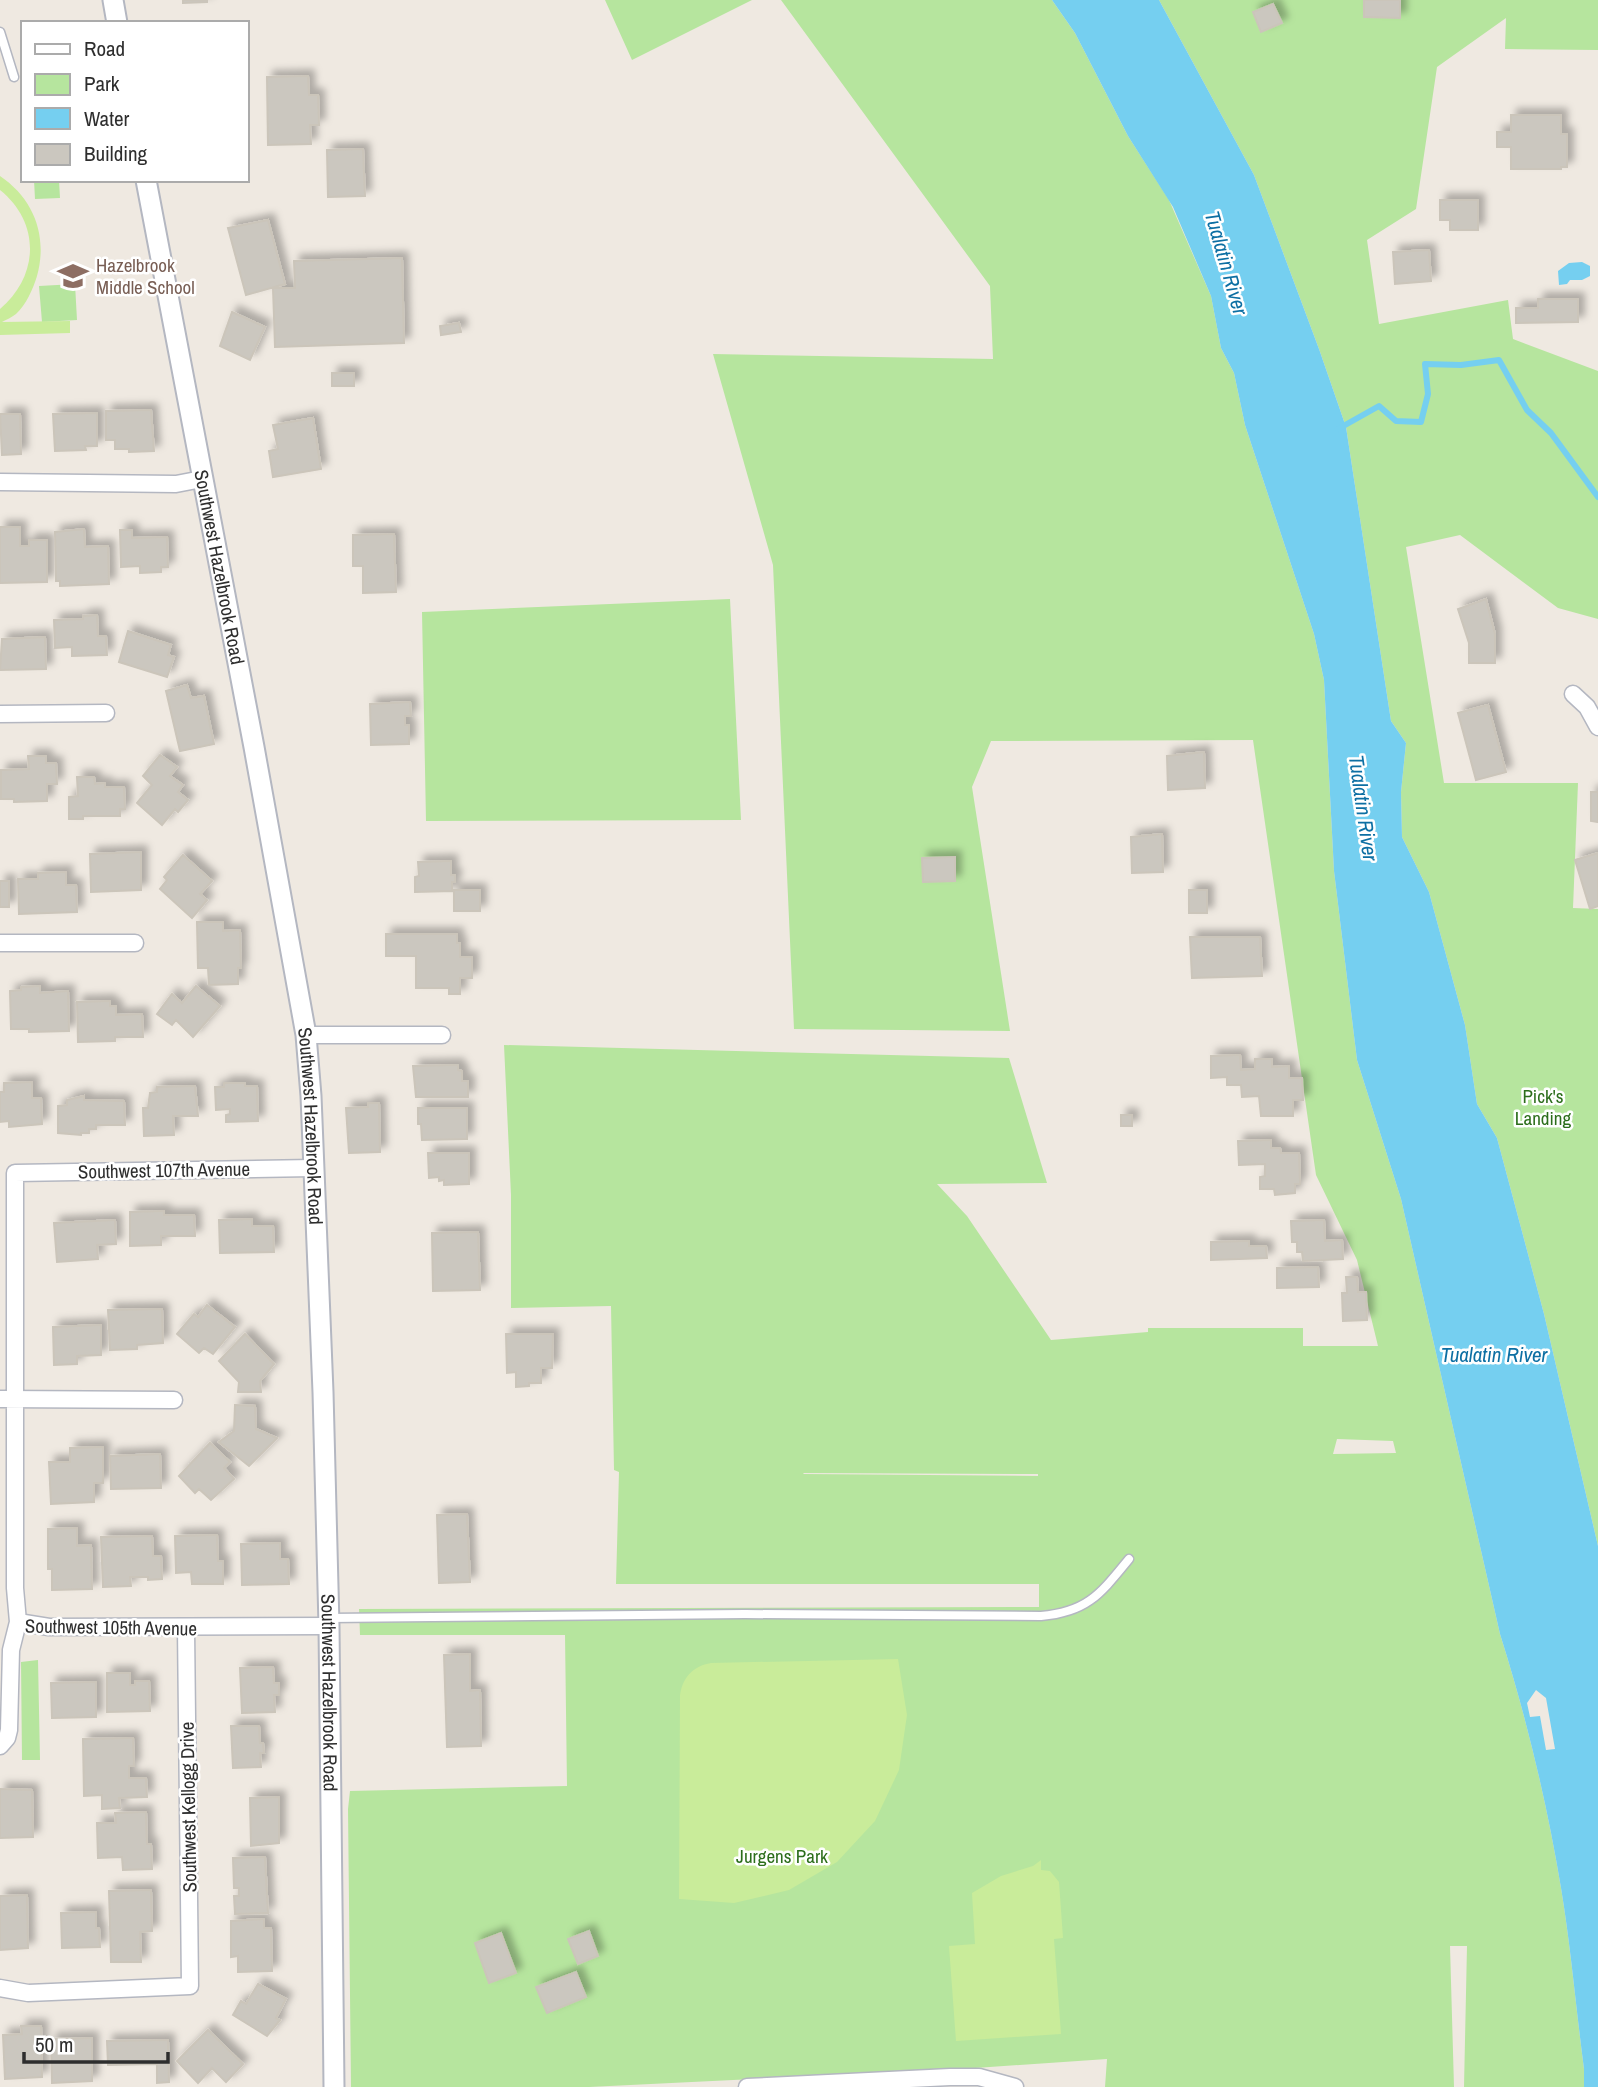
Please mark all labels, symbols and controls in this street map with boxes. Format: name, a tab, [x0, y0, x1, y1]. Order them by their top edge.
legend	[21, 21, 248, 182]
text: Road	[84, 34, 125, 63]
text: Park	[84, 69, 120, 98]
text: Water	[84, 104, 130, 133]
text: Building	[84, 139, 148, 168]
water label: Tualatin River	[1198, 208, 1255, 319]
place label: Hazelbrook Middle School	[96, 252, 195, 300]
school or university icon: Hazelbrook Middle School	[56, 259, 90, 293]
street label: Southwest Hazelbrook Road	[188, 468, 251, 667]
water label: Tualatin River	[1342, 753, 1385, 864]
street label: Southwest Hazelbrook Road	[292, 1025, 329, 1225]
park label: Pick's Landing	[1515, 1083, 1571, 1131]
street label: Southwest 107th Avenue	[78, 1155, 250, 1185]
water label: Tualatin River	[1441, 1340, 1549, 1369]
street label: Southwest Hazelbrook Road	[315, 1593, 344, 1792]
street label: Southwest 105th Avenue	[25, 1612, 197, 1642]
street label: Southwest Kellogg Drive	[174, 1721, 202, 1893]
park label: Jurgens Park	[736, 1843, 828, 1869]
scale bar	[24, 2021, 168, 2064]
text: 50 m	[35, 2030, 73, 2059]

